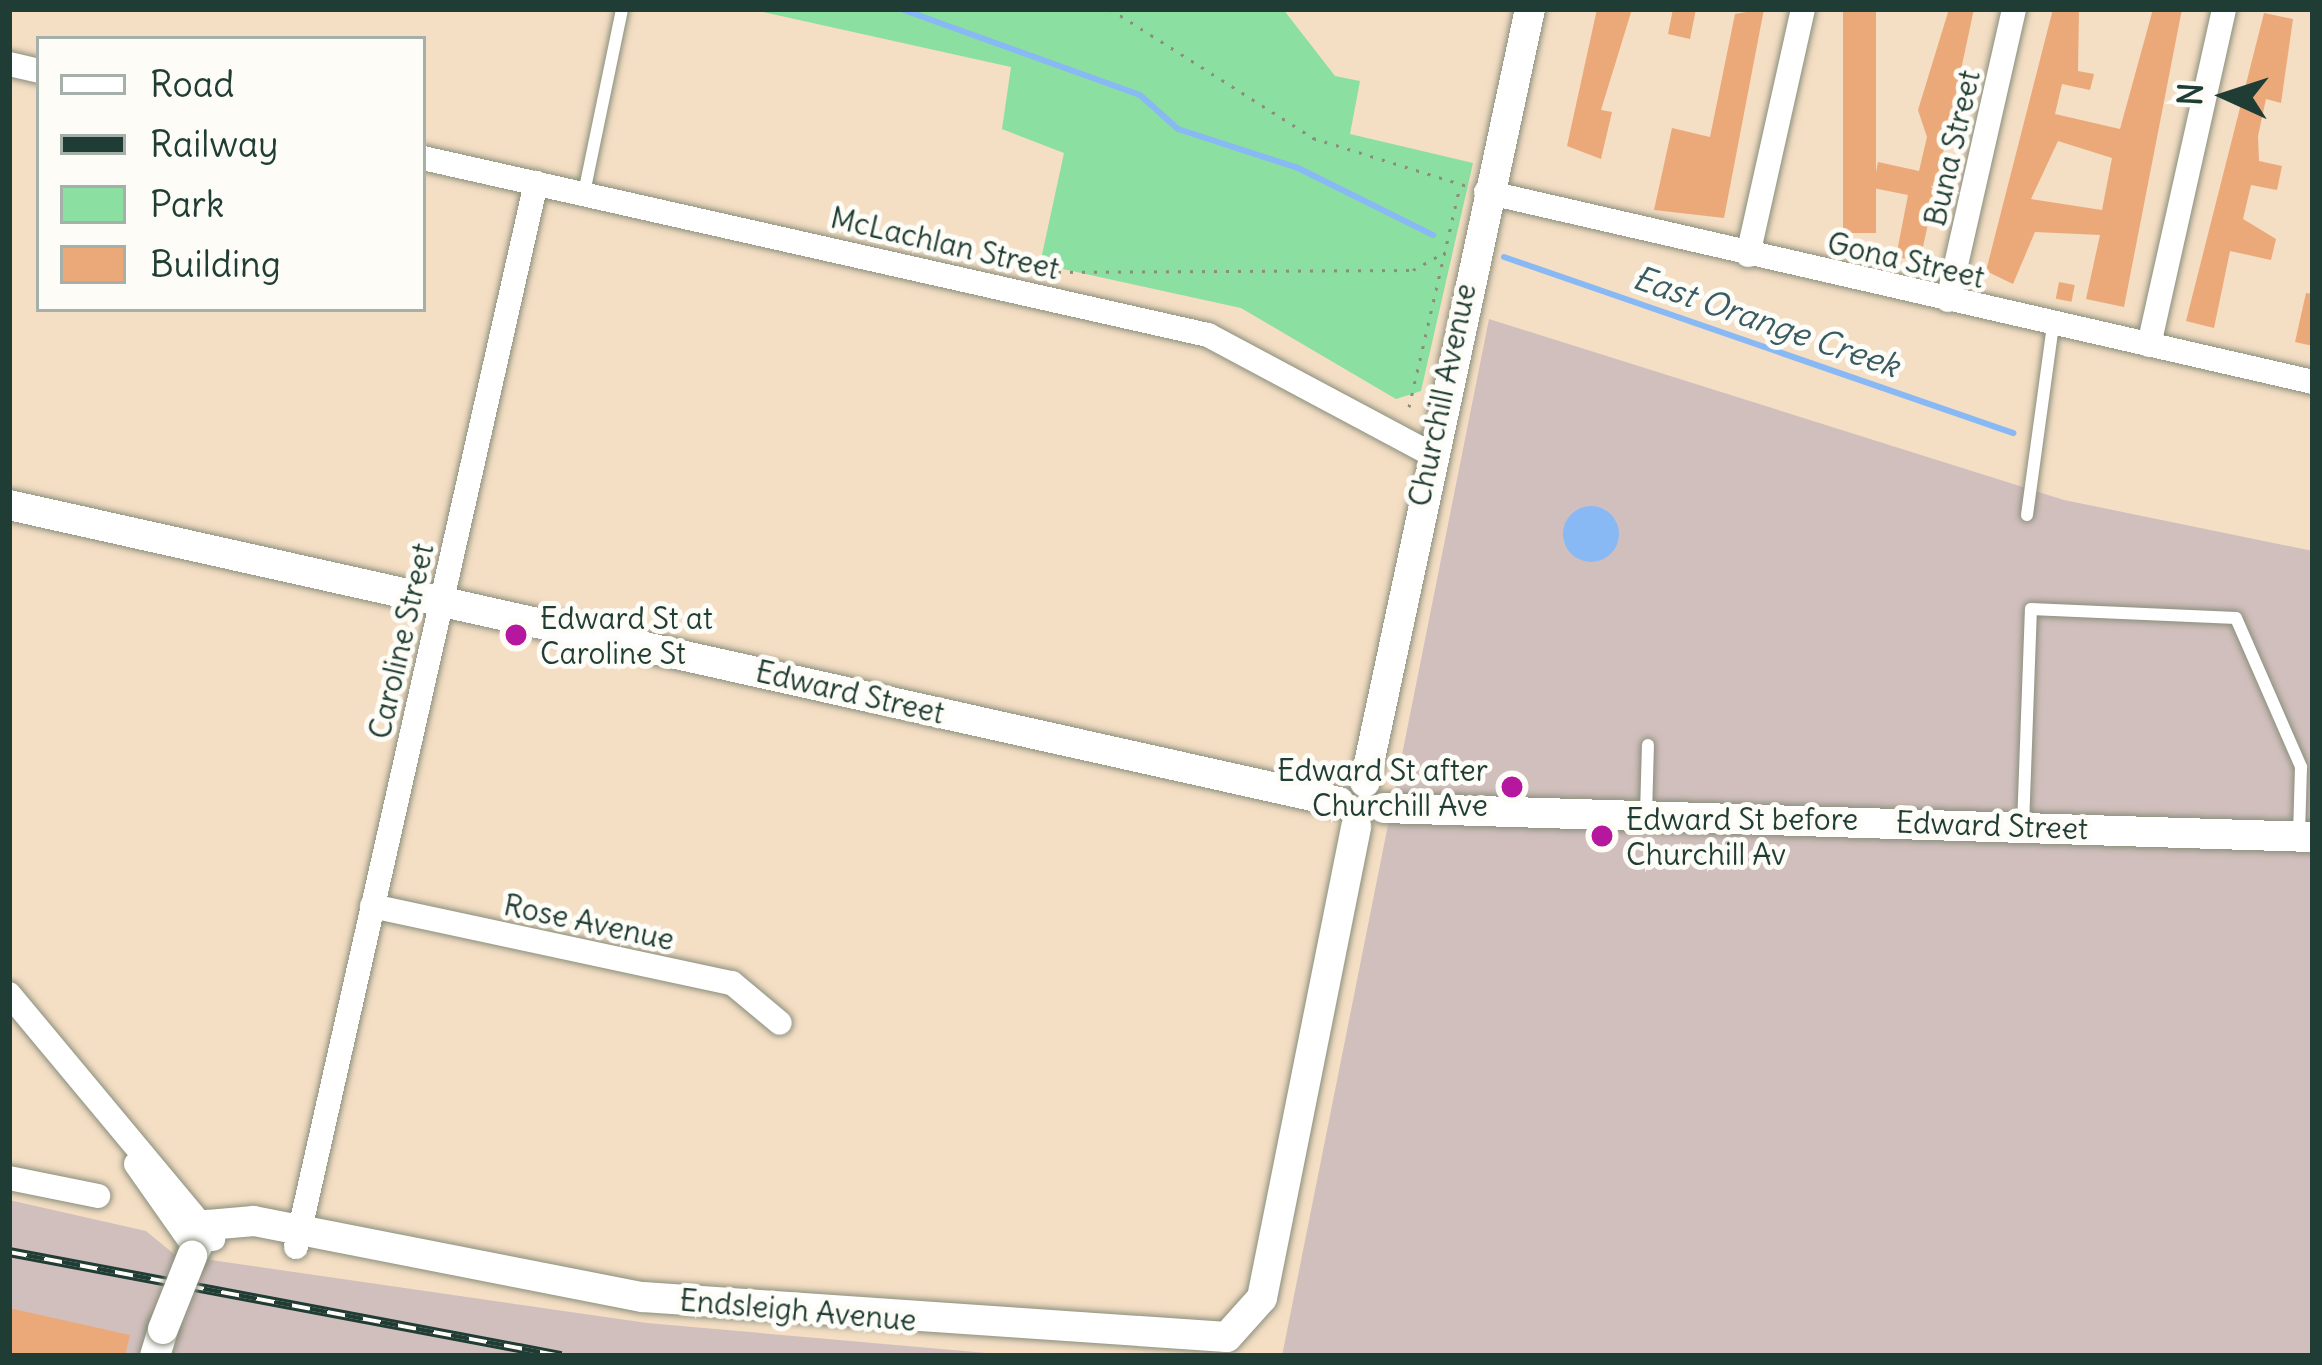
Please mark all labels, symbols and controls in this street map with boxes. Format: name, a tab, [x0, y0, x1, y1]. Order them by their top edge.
legend	[36, 36, 426, 312]
north arrow	[2166, 36, 2286, 156]
text: Road	[150, 62, 234, 107]
street label: Buna Street	[1917, 67, 1987, 229]
text: N	[2168, 82, 2212, 107]
text: Railway	[150, 122, 279, 167]
text: Park	[150, 182, 224, 227]
street label: McLachlan Street	[827, 199, 1063, 287]
street label: Gona Street	[1824, 224, 1988, 296]
text: Building	[150, 242, 281, 287]
water label: East Orange Creek	[1628, 258, 1904, 386]
street label: Churchill Avenue	[1401, 280, 1483, 510]
street label: Caroline Street	[361, 540, 441, 742]
place label: Edward St at Caroline St	[540, 600, 713, 670]
marker: Edward St at Caroline St	[503, 622, 529, 648]
street label: Edward Street	[752, 653, 948, 731]
place label: Edward St after Churchill Ave	[1277, 752, 1488, 822]
marker: Edward St after Churchill Ave	[1499, 774, 1525, 800]
place label: Edward St before Churchill Av	[1626, 801, 1858, 872]
street label: Edward Street	[1895, 804, 2089, 846]
marker: Edward St before Churchill Av	[1589, 823, 1615, 849]
street label: Rose Avenue	[501, 886, 677, 958]
street label: Endsleigh Avenue	[678, 1282, 918, 1338]

